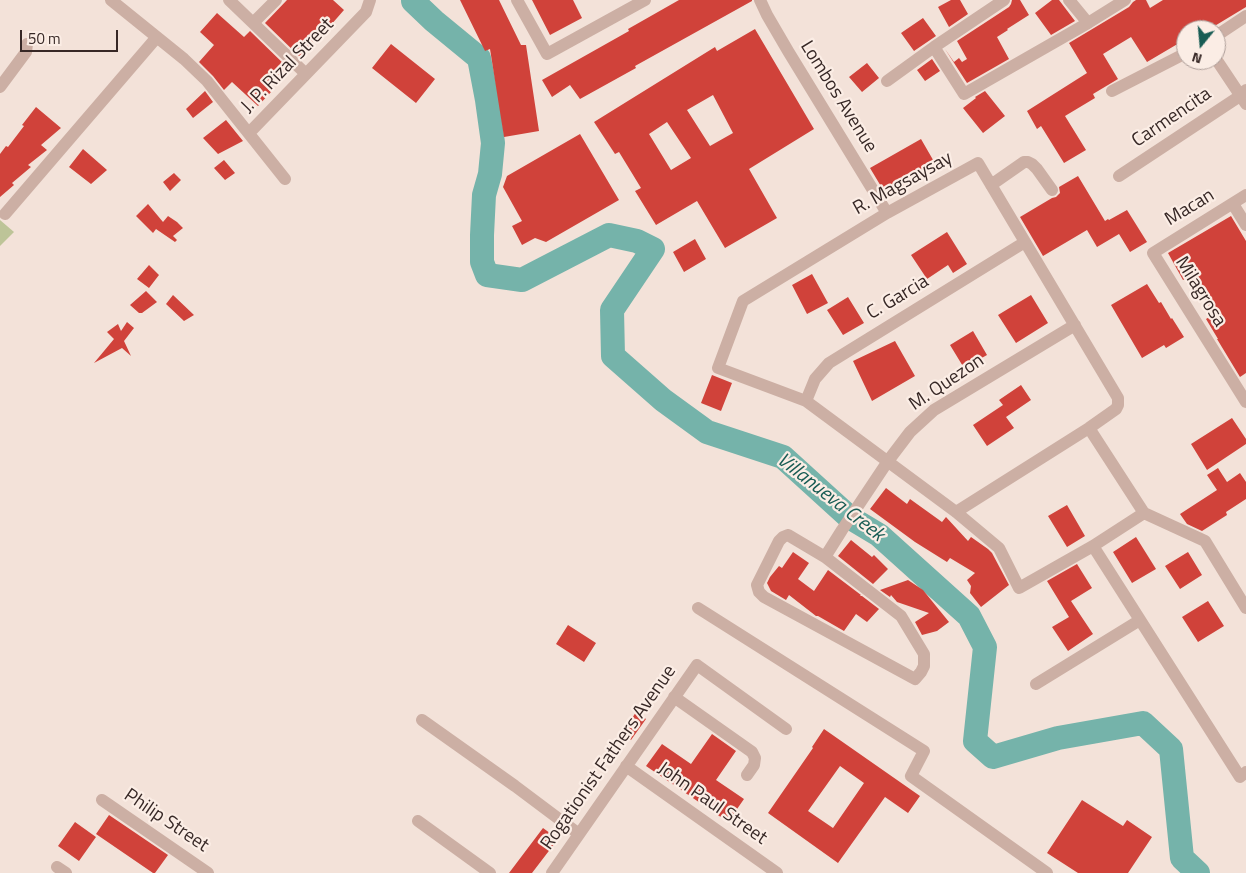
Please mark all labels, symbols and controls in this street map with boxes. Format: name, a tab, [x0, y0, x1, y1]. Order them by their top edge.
street label: J. P. Rizal Street	[237, 14, 339, 118]
scale bar	[22, 20, 120, 52]
north arrow	[1176, 20, 1226, 70]
text: 50 m	[28, 27, 61, 50]
street label: Lombos Avenue	[795, 37, 881, 157]
text: N	[1189, 47, 1204, 70]
street label: Carmencita	[1128, 83, 1216, 153]
street label: R. Magsaysay	[849, 147, 957, 221]
street label: Macan	[1161, 184, 1219, 232]
street label: Milagrosa	[1170, 253, 1230, 331]
street label: C. Garcia	[863, 271, 933, 325]
street label: M. Quezon	[905, 350, 989, 416]
water label: Villanueva Creek	[772, 449, 888, 547]
street label: Rogationist Fathers Avenue	[537, 661, 681, 855]
street label: John Paul Street	[653, 758, 771, 850]
street label: Philip Street	[119, 784, 213, 858]

